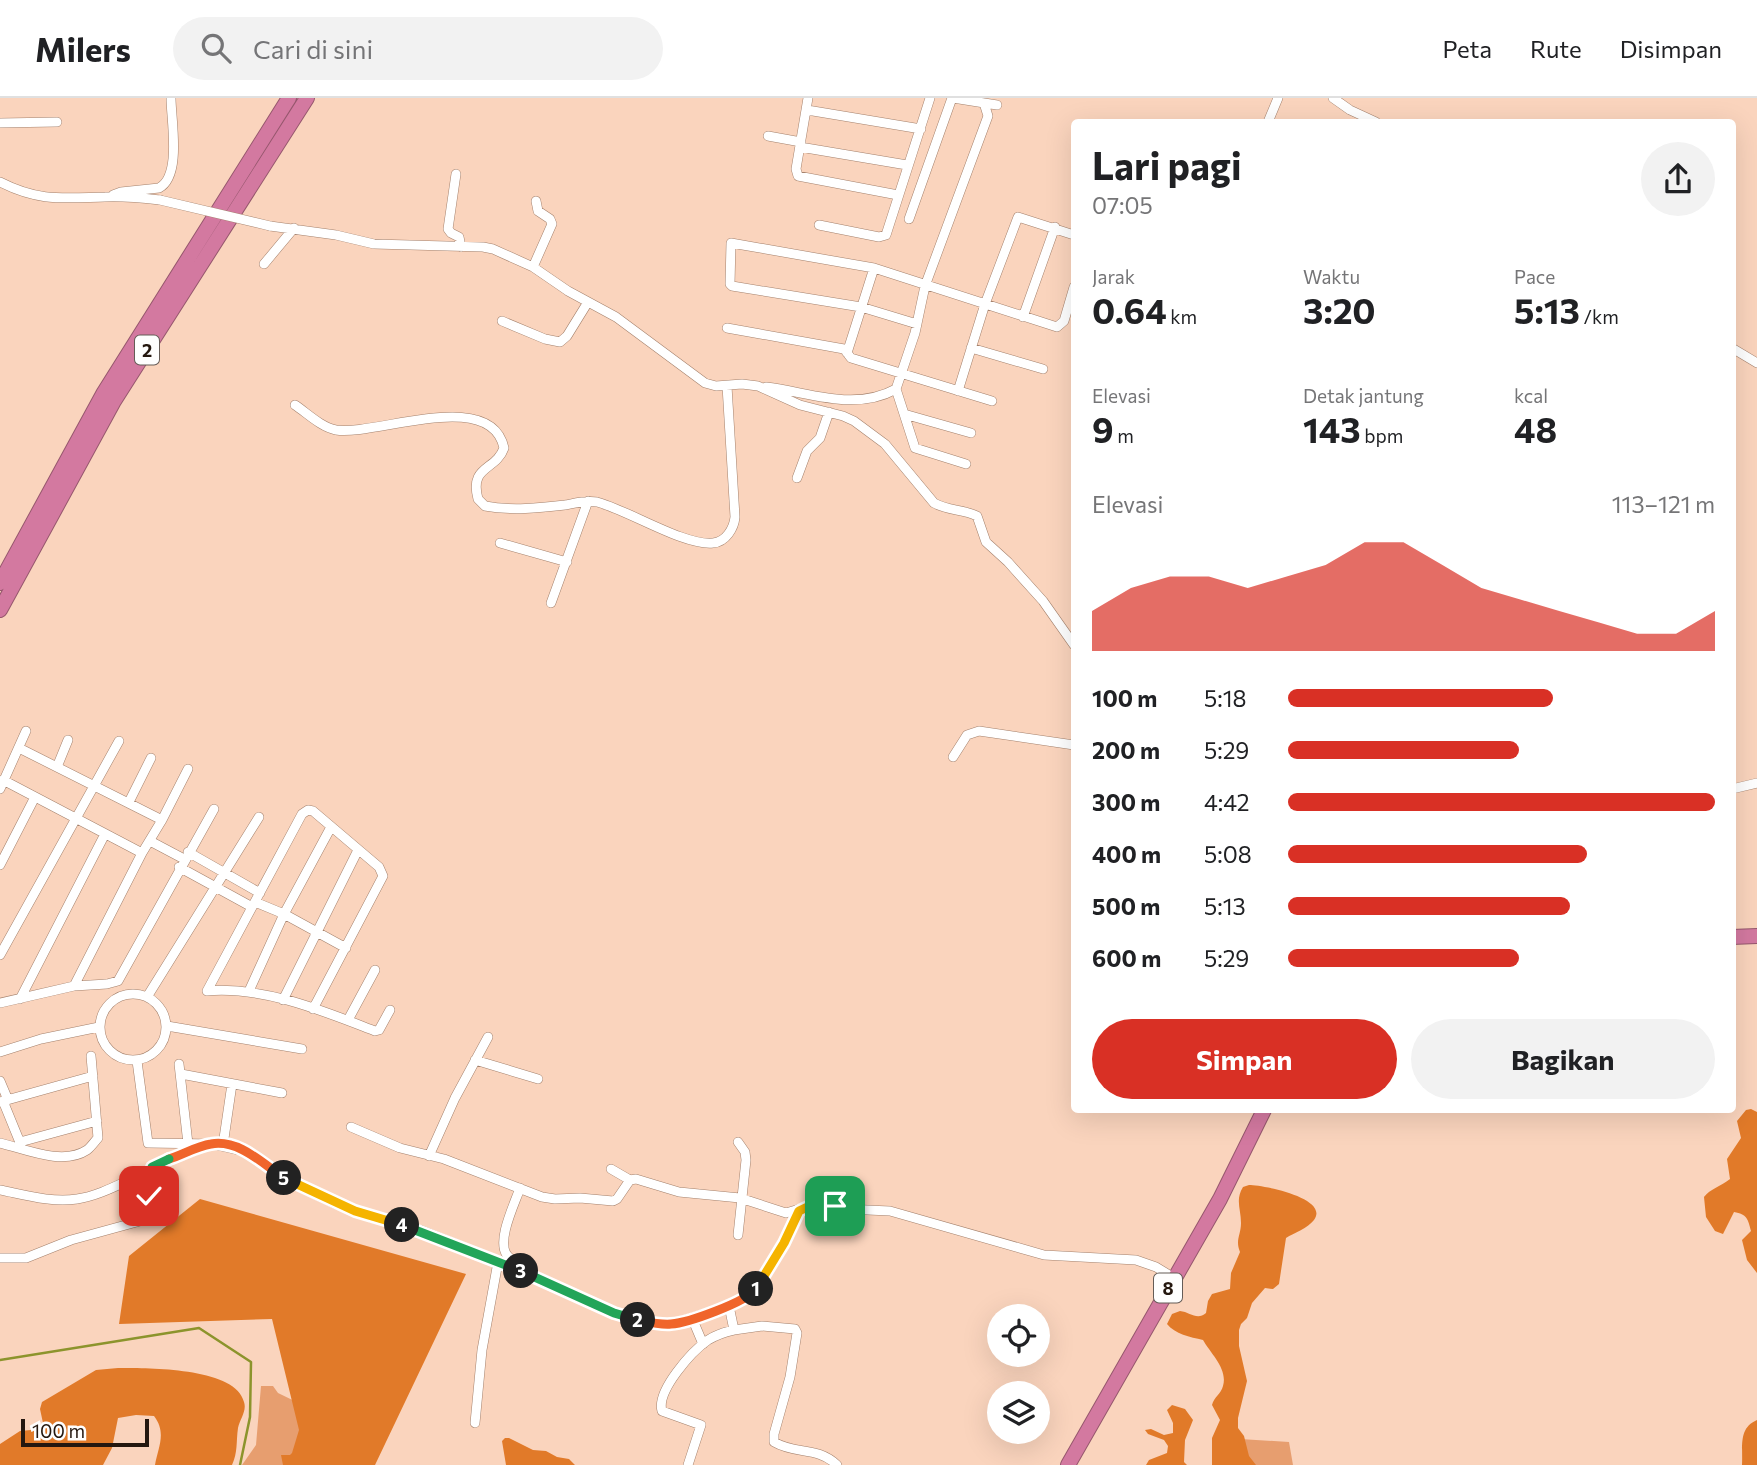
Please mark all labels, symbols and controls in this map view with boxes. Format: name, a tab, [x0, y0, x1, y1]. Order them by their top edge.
search box	[173, 17, 663, 80]
text: Milers	[35, 28, 131, 69]
icon: search	[197, 29, 235, 67]
text: Cari di sini	[253, 33, 373, 64]
text: Peta	[1442, 34, 1492, 63]
text: Rute	[1530, 34, 1582, 63]
text: Disimpan	[1620, 34, 1722, 63]
text: Lari pagi	[1092, 141, 1242, 188]
button: share	[1641, 142, 1715, 216]
text: 07:05	[1092, 191, 1153, 219]
text: Jarak	[1092, 265, 1135, 288]
text: Waktu	[1303, 265, 1360, 288]
text: Pace	[1514, 265, 1555, 288]
text: 0.64	[1092, 288, 1167, 331]
text: 3:20	[1303, 288, 1376, 331]
text: 5:13	[1514, 288, 1580, 331]
text: km	[1167, 305, 1197, 328]
text: /km	[1580, 305, 1619, 328]
road number: 2	[135, 336, 159, 364]
text: Elevasi	[1092, 384, 1151, 407]
text: Detak jantung	[1303, 384, 1424, 407]
text: kcal	[1514, 384, 1548, 407]
text: 9	[1092, 407, 1114, 450]
text: 143	[1303, 407, 1361, 450]
text: 48	[1514, 407, 1557, 450]
text: m	[1114, 424, 1134, 447]
text: bpm	[1361, 424, 1403, 447]
text: Elevasi	[1092, 490, 1163, 518]
text: 113–121 m	[1612, 490, 1715, 518]
text: 100 m	[1092, 684, 1157, 712]
text: 5:18	[1204, 684, 1246, 712]
text: 200 m	[1092, 736, 1160, 764]
text: 5:29	[1204, 736, 1249, 764]
text: 300 m	[1092, 788, 1160, 816]
text: 4:42	[1204, 788, 1249, 816]
text: 400 m	[1092, 840, 1161, 868]
text: 5:08	[1204, 840, 1252, 868]
text: 500 m	[1092, 892, 1160, 920]
text: 5:13	[1204, 892, 1246, 920]
text: 600 m	[1092, 944, 1161, 972]
text: 5:29	[1204, 944, 1249, 972]
button: Simpan	[1092, 1019, 1397, 1099]
button: Bagikan	[1411, 1019, 1715, 1099]
pin: 5	[266, 1160, 302, 1196]
pin	[119, 1166, 179, 1226]
text: 5	[278, 1166, 289, 1189]
pin	[805, 1176, 865, 1236]
icon: check	[130, 1177, 168, 1215]
icon: arrive	[816, 1187, 854, 1225]
pin: 4	[384, 1208, 420, 1242]
text: 4	[396, 1213, 407, 1236]
pin: 3	[504, 1254, 538, 1288]
text: 3	[515, 1259, 526, 1282]
pin: 1	[738, 1272, 774, 1306]
road number: 8	[1154, 1274, 1182, 1302]
text: 1	[751, 1277, 760, 1300]
pin: 2	[620, 1302, 656, 1338]
map controls	[987, 1304, 1050, 1444]
button: locate	[987, 1304, 1050, 1367]
text: 2	[632, 1308, 643, 1331]
button: layers	[987, 1381, 1050, 1444]
scale bar	[21, 1416, 149, 1448]
text: 100 m	[32, 1419, 85, 1442]

